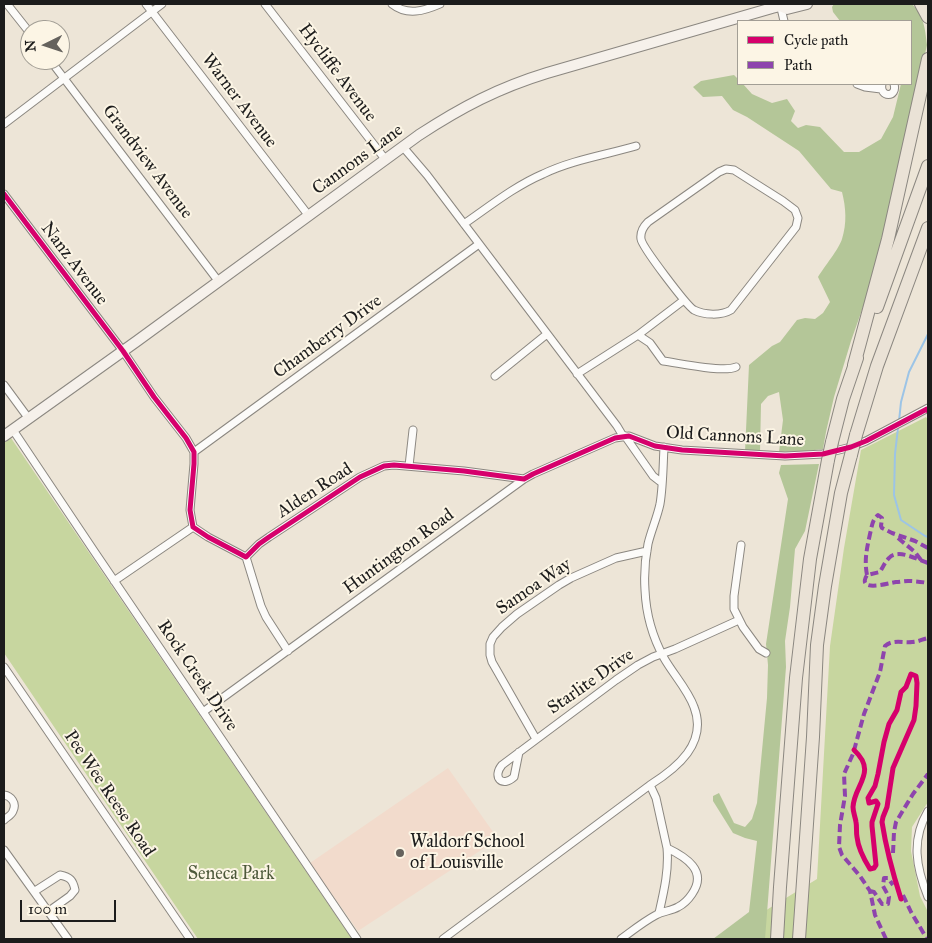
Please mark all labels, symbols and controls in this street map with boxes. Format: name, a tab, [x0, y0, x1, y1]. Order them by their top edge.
north arrow	[20, 20, 70, 70]
street label: Hycliffe Avenue	[293, 20, 381, 126]
legend	[737, 20, 912, 85]
text: Cycle path	[784, 31, 848, 49]
text: N	[22, 39, 39, 53]
street label: Warner Avenue	[197, 50, 281, 152]
text: Path	[784, 56, 812, 74]
street label: Grandview Avenue	[97, 101, 197, 223]
street label: Cannons Lane	[308, 120, 408, 200]
street label: Nanz Avenue	[36, 218, 112, 310]
street label: Chamberry Drive	[270, 290, 386, 384]
street label: Old Cannons Lane	[665, 423, 805, 451]
street label: Alden Road	[273, 459, 357, 523]
street label: Huntington Road	[339, 505, 459, 599]
street label: Samoa Way	[492, 554, 576, 620]
street label: Rock Creek Drive	[152, 616, 242, 736]
street label: Starlite Drive	[544, 644, 638, 720]
street label: Pee Wee Reese Road	[59, 727, 159, 861]
place label: Waldorf School of Louisville	[410, 832, 525, 874]
marker: Waldorf School of Louisville	[394, 847, 406, 859]
park label: Seneca Park	[188, 864, 274, 886]
scale bar	[22, 890, 119, 922]
text: 100 m	[28, 900, 67, 918]

